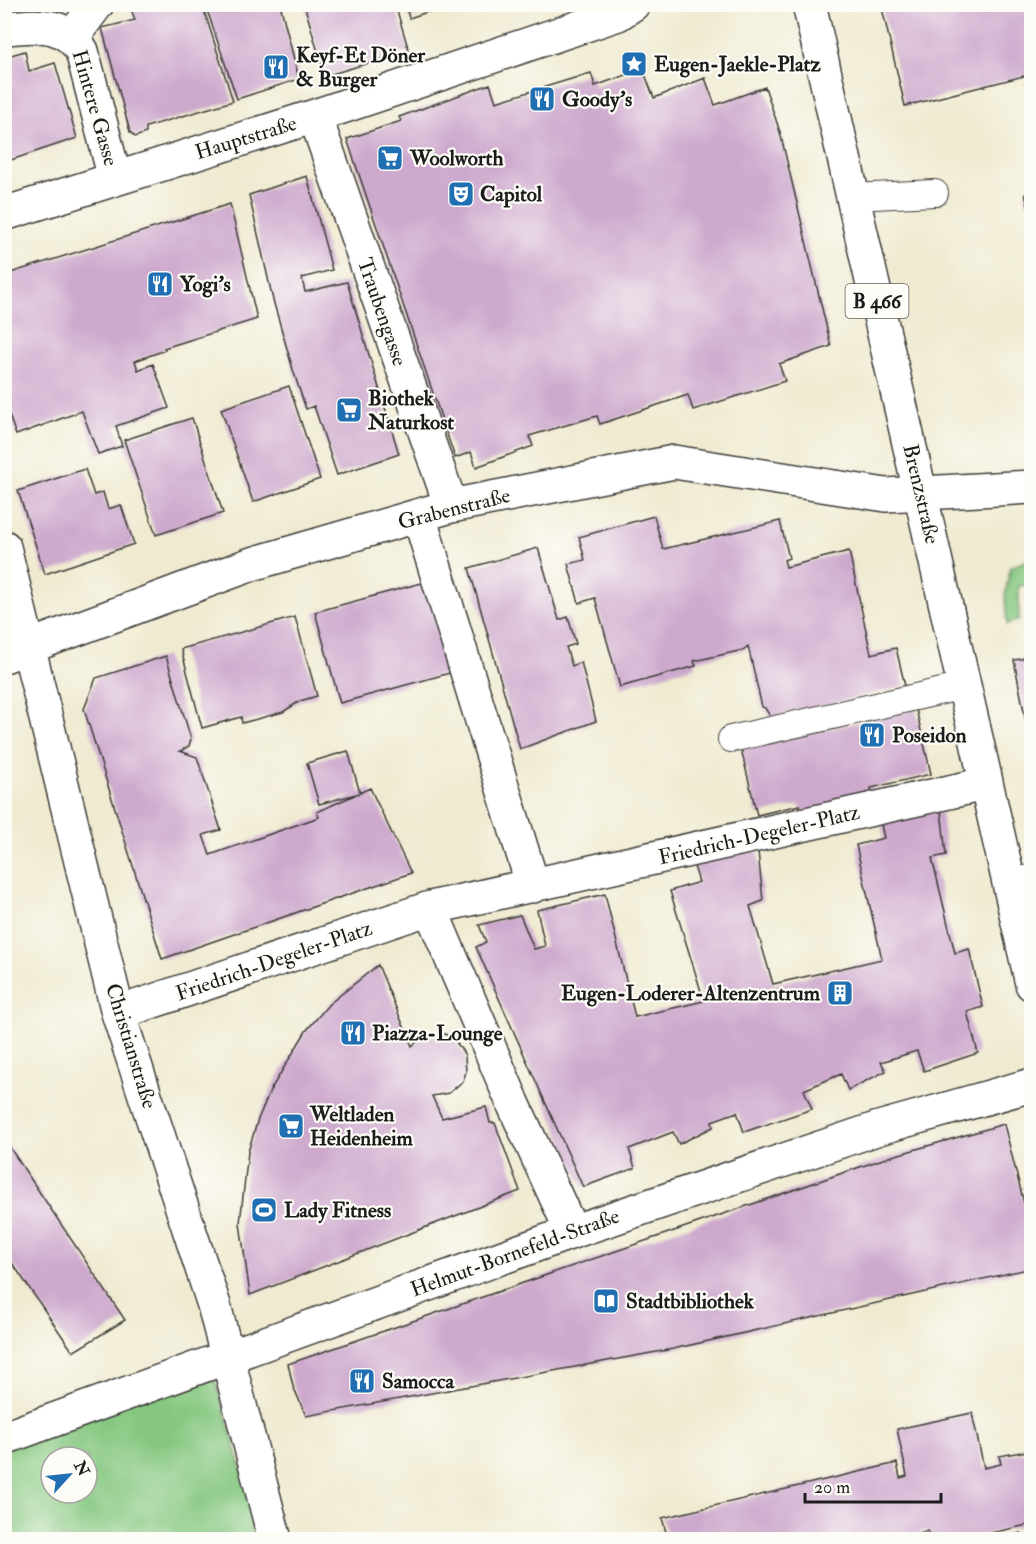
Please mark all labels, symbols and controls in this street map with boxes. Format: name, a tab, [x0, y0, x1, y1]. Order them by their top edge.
place label: Keyf-Et Döner & Burger	[296, 42, 426, 93]
street label: Hintere Gasse	[66, 47, 125, 169]
place icon: Eugen-Jaekle-Platz	[619, 49, 649, 79]
place label: Eugen-Jaekle-Platz	[654, 51, 821, 78]
restaurant icon: Keyf-Et Döner & Burger	[261, 52, 291, 82]
restaurant icon: Goody's	[527, 84, 557, 114]
place label: Goody's	[562, 86, 632, 113]
street label: Hauptstraße	[192, 110, 300, 166]
supermarket icon: Woolworth	[375, 143, 405, 173]
place label: Woolworth	[409, 145, 503, 172]
theatre icon: Capitol	[446, 179, 476, 209]
place label: Capitol	[480, 181, 543, 208]
street label: Traubengasse	[351, 254, 413, 370]
restaurant icon: Yogi's	[145, 269, 175, 299]
place label: Yogi's	[179, 271, 231, 298]
road number: B 466	[846, 284, 908, 318]
place label: Biothek Naturkost	[367, 385, 454, 436]
supermarket icon: Biothek Naturkost	[334, 395, 364, 425]
street label: Brenzstraße	[896, 441, 946, 547]
street label: Grabenstraße	[395, 482, 513, 536]
restaurant icon: Poseidon	[857, 720, 887, 750]
place label: Poseidon	[892, 722, 967, 749]
street label: Friedrich-Degeler-Platz	[656, 799, 862, 871]
street label: Friedrich-Degeler-Platz	[172, 915, 376, 1007]
building icon: Eugen-Loderer-Altenzentrum	[825, 978, 855, 1008]
street label: Christianstraße	[99, 980, 163, 1112]
place label: Eugen-Loderer-Altenzentrum	[561, 980, 821, 1007]
restaurant icon: Piazza-Lounge	[338, 1018, 368, 1048]
place label: Piazza-Lounge	[372, 1020, 503, 1047]
place label: Weltladen Heidenheim	[309, 1101, 414, 1152]
supermarket icon: Weltladen Heidenheim	[276, 1111, 306, 1141]
sports icon: Lady Fitness	[249, 1195, 279, 1225]
place label: Lady Fitness	[284, 1197, 391, 1224]
street label: Helmut-Bornefeld-Straße	[407, 1203, 623, 1303]
library icon: Stadtbibliothek	[591, 1286, 621, 1316]
place label: Stadtbibliothek	[626, 1288, 755, 1315]
restaurant icon: Samocca	[347, 1366, 377, 1396]
place label: Samocca	[382, 1368, 456, 1395]
north arrow	[39, 1445, 99, 1505]
text: N	[69, 1457, 94, 1480]
scale bar	[805, 1466, 942, 1504]
text: 20 m	[814, 1476, 850, 1499]

